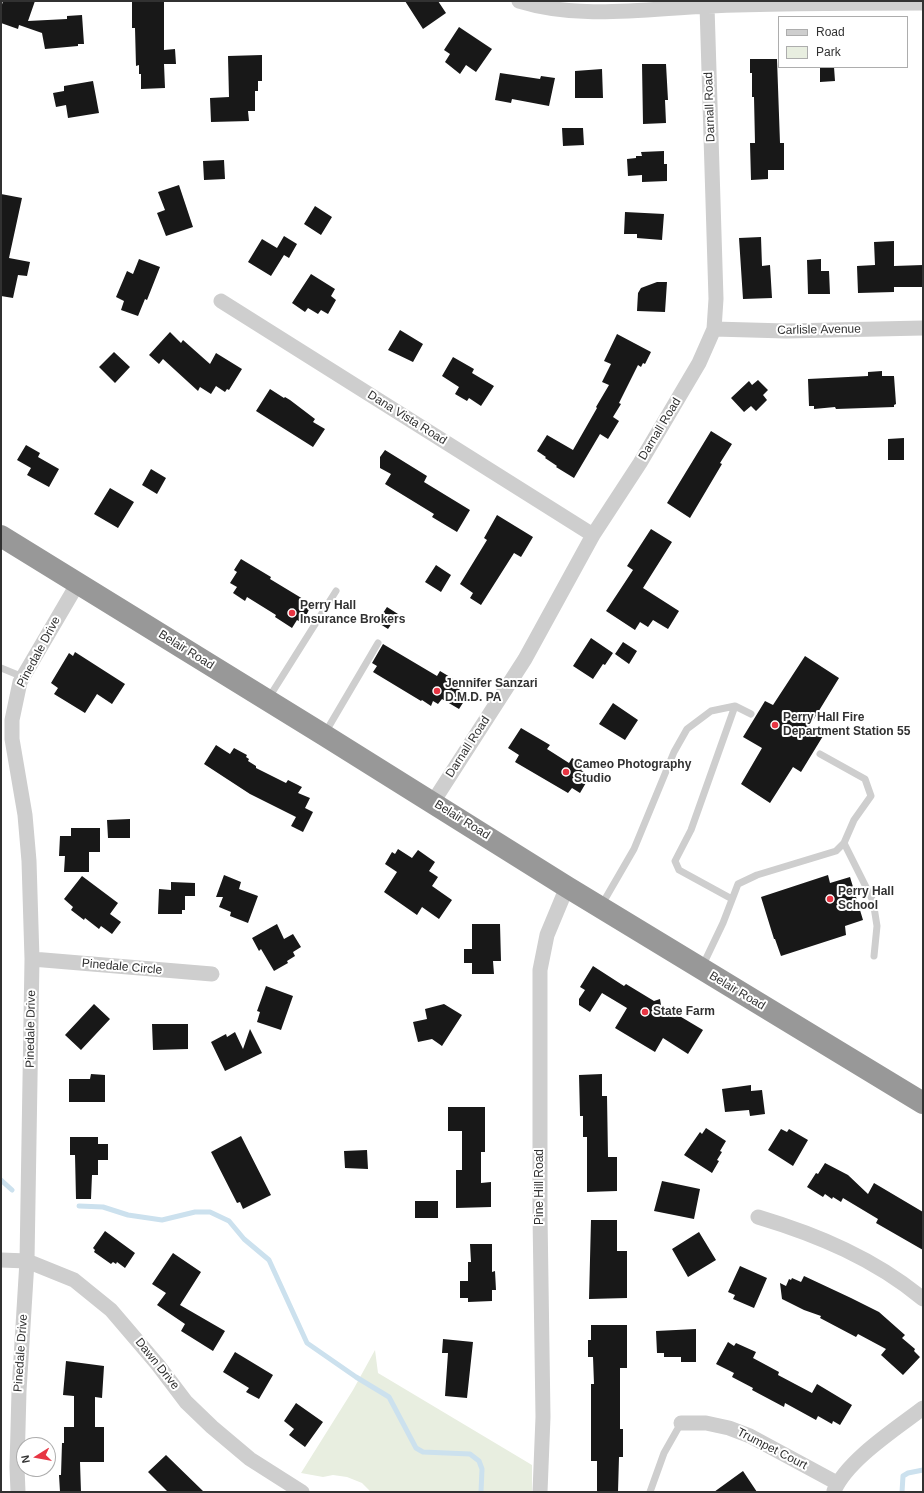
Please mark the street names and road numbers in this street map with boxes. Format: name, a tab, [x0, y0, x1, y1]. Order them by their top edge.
street label: Darnall Road	[702, 72, 718, 142]
street label: Carlisle Avenue	[777, 322, 861, 338]
street label: Dana Vista Road	[365, 388, 449, 448]
street label: Darnall Road	[636, 395, 684, 463]
street label: Pinedale Drive	[14, 614, 64, 690]
street label: Belair Road	[156, 627, 216, 673]
street label: Darnall Road	[443, 714, 493, 780]
street label: Belair Road	[432, 797, 492, 843]
street label: Pinedale Circle	[81, 956, 163, 978]
street label: Belair Road	[706, 969, 768, 1013]
street label: Pinedale Drive	[23, 990, 39, 1068]
street label: Pine Hill Road	[533, 1149, 547, 1225]
street label: Pinedale Drive	[11, 1314, 31, 1392]
street label: Dawn Drive	[132, 1335, 182, 1393]
street label: Trumpet Court	[734, 1425, 810, 1473]

